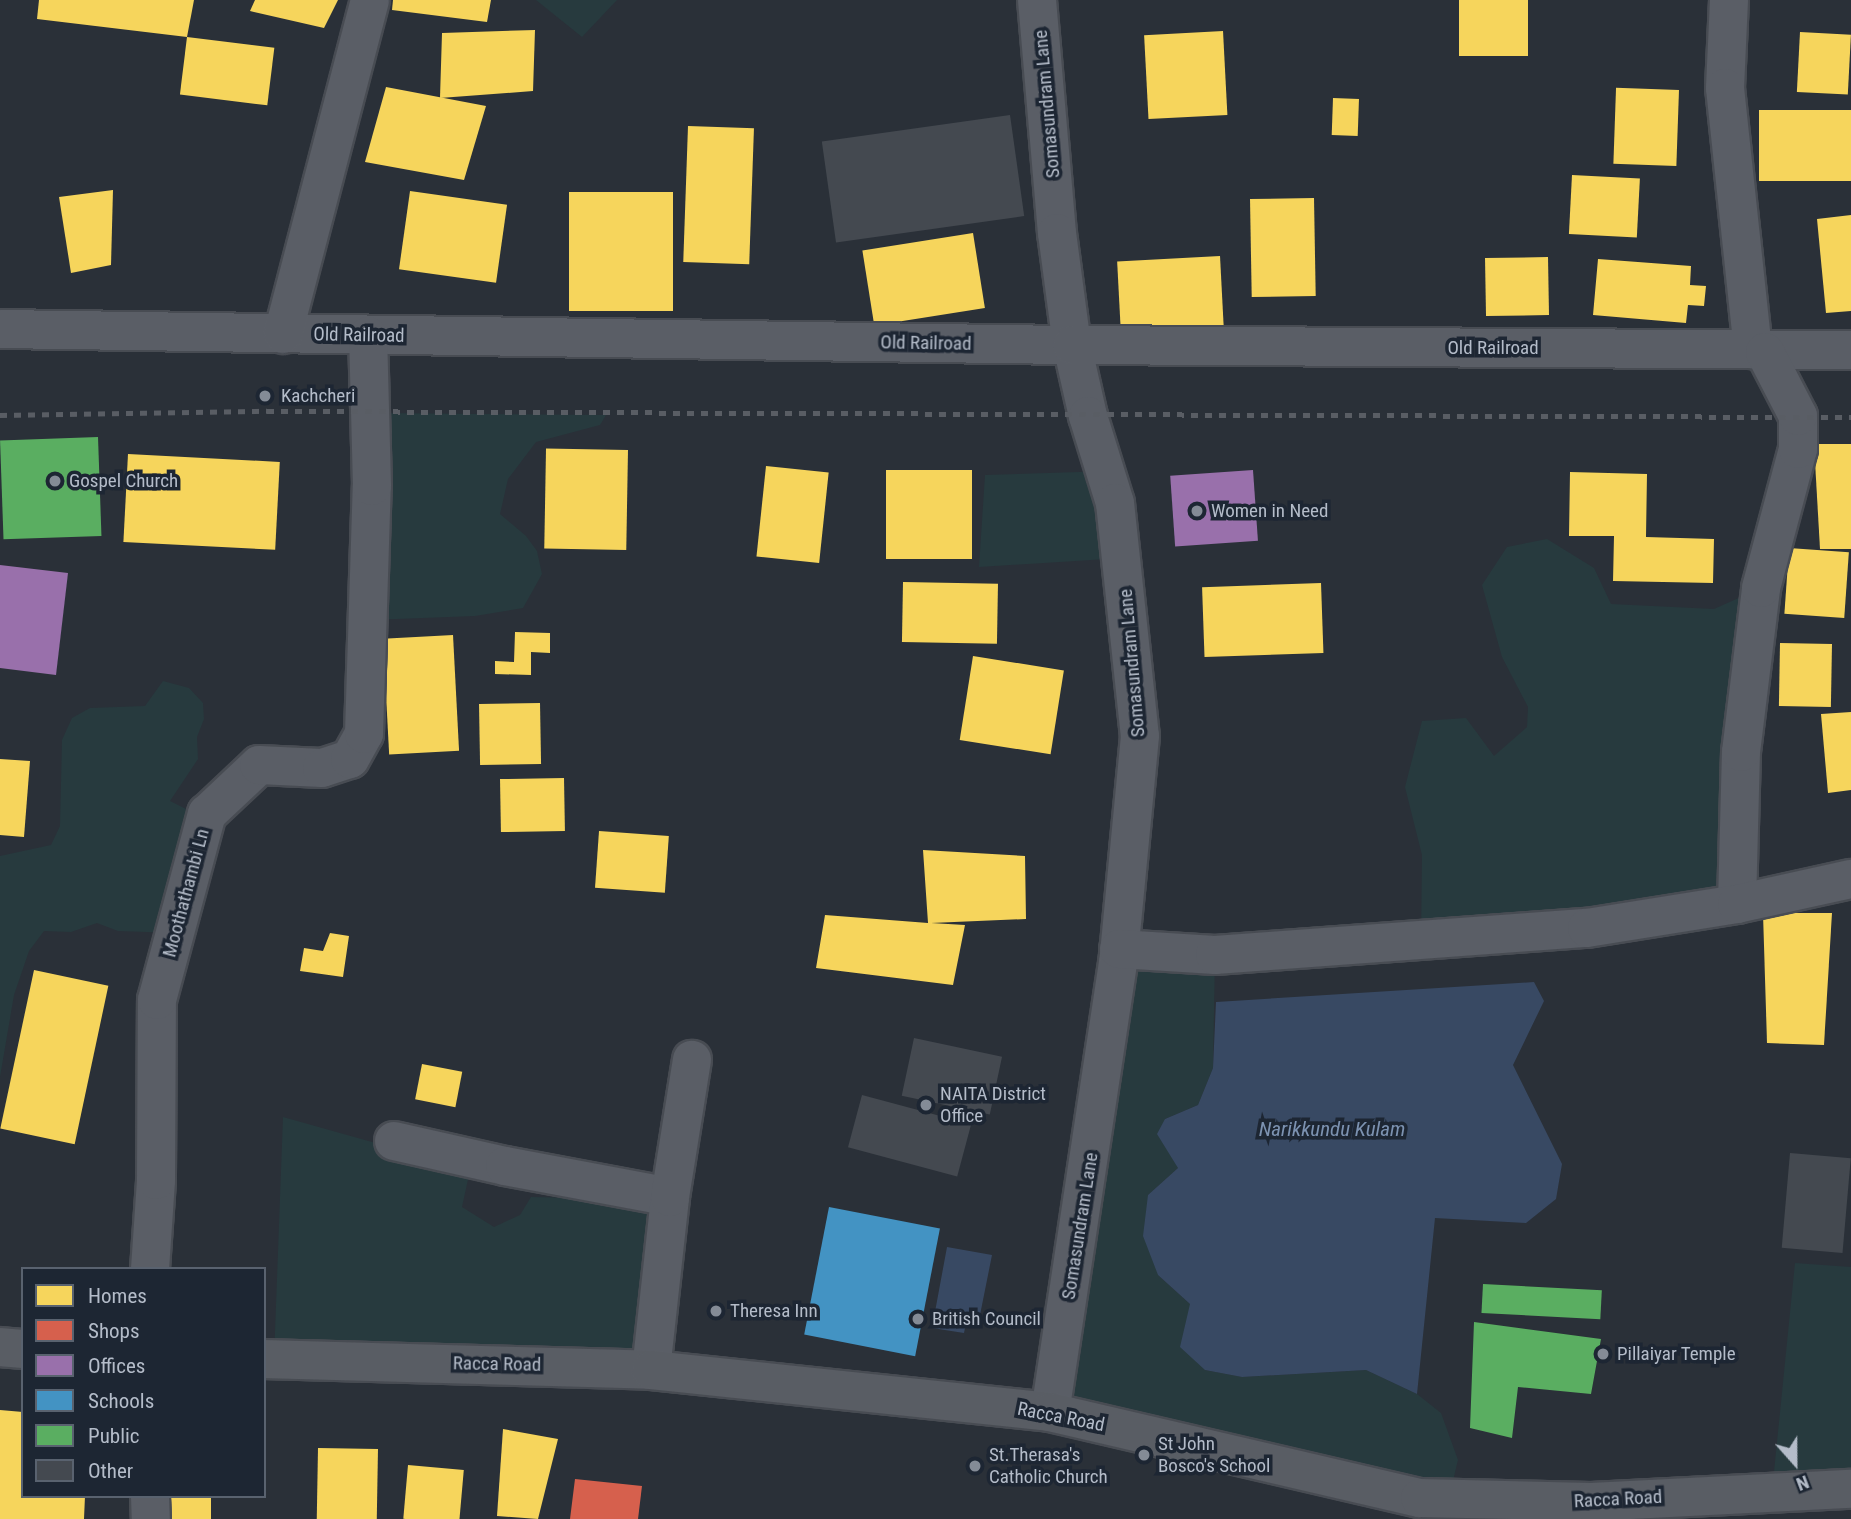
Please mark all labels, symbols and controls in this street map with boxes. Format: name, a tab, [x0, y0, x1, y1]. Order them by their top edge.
street label: Somasundram Lane	[1029, 29, 1065, 179]
street label: Old Railroad	[313, 323, 405, 347]
street label: Old Railroad	[880, 331, 972, 355]
street label: Old Railroad	[1447, 337, 1539, 359]
place label: Kachcheri	[281, 385, 355, 407]
marker: Kachcheri	[255, 386, 275, 406]
place label: Gospel Church	[69, 470, 178, 492]
marker: Gospel Church	[47, 473, 63, 489]
place label: Women in Need	[1211, 500, 1328, 522]
marker: Women in Need	[1189, 503, 1205, 519]
street label: Somasundram Lane	[1114, 588, 1150, 738]
street label: Moothathambi Ln	[158, 826, 214, 960]
place label: NAITA District Office	[940, 1083, 1046, 1127]
marker: NAITA District Office	[918, 1097, 934, 1113]
water label: Narikkundu Kulam	[1259, 1116, 1405, 1142]
street label: Somasundram Lane	[1057, 1151, 1103, 1301]
legend	[21, 1267, 266, 1498]
text: Homes	[88, 1284, 147, 1308]
place label: Theresa Inn	[730, 1300, 818, 1322]
marker: Theresa Inn	[708, 1303, 724, 1319]
place label: British Council	[932, 1308, 1041, 1330]
marker: British Council	[910, 1311, 926, 1327]
text: Shops	[88, 1319, 140, 1343]
place label: Pillaiyar Temple	[1617, 1343, 1736, 1365]
marker: Pillaiyar Temple	[1595, 1346, 1611, 1362]
street label: Racca Road	[453, 1352, 541, 1376]
text: Offices	[88, 1354, 145, 1378]
text: Schools	[88, 1389, 154, 1413]
street label: Racca Road	[1015, 1397, 1107, 1437]
text: Public	[88, 1424, 140, 1448]
north arrow	[1760, 1428, 1830, 1498]
place label: St John Bosco's School	[1158, 1433, 1270, 1477]
place label: St.Therasa's Catholic Church	[989, 1444, 1108, 1488]
marker: St John Bosco's School	[1136, 1447, 1152, 1463]
marker: St.Therasa's Catholic Church	[967, 1458, 983, 1474]
text: Other	[88, 1459, 133, 1483]
text: N	[1793, 1470, 1812, 1496]
street label: Racca Road	[1573, 1485, 1663, 1513]

